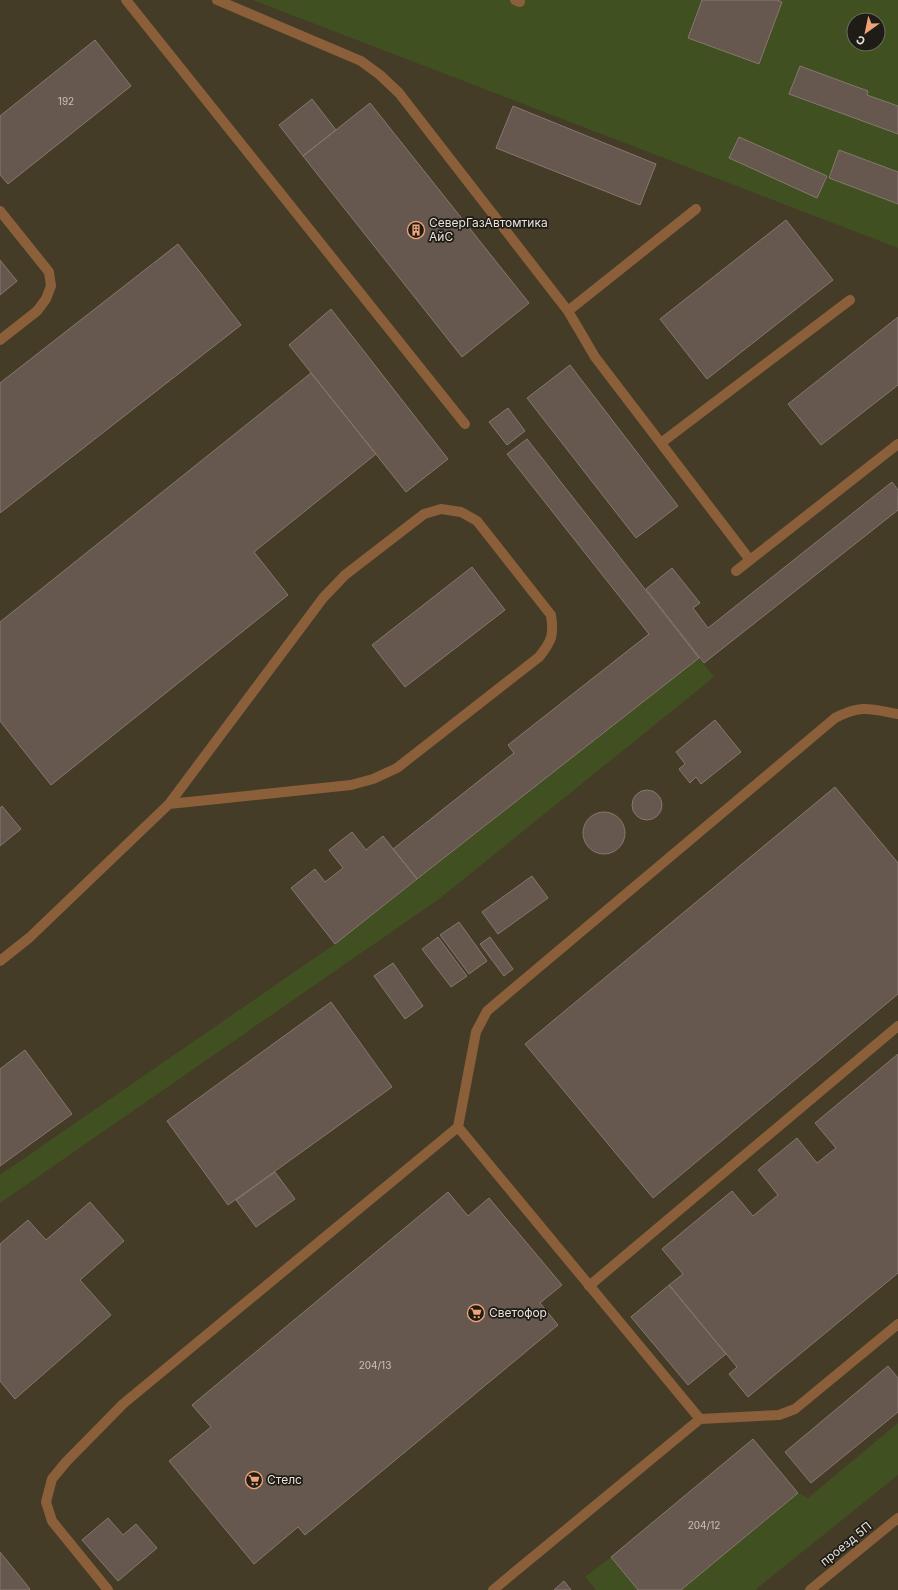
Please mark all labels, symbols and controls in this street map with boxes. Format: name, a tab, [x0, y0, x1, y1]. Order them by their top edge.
north arrow	[846, 12, 886, 52]
text: С	[853, 32, 868, 48]
house number: 192	[58, 95, 74, 107]
place label: СеверГазАвтомтика АйС	[429, 215, 548, 244]
building icon: СеверГазАвтомтика АйС	[406, 220, 426, 240]
supermarket icon: Светофор	[466, 1303, 486, 1323]
place label: Светофор	[489, 1305, 547, 1320]
house number: 204/13	[359, 1359, 391, 1371]
supermarket icon: Стелс	[244, 1470, 264, 1490]
place label: Стелс	[267, 1472, 302, 1487]
street label: проезд 5П	[817, 1518, 874, 1569]
house number: 204/12	[688, 1519, 720, 1531]

